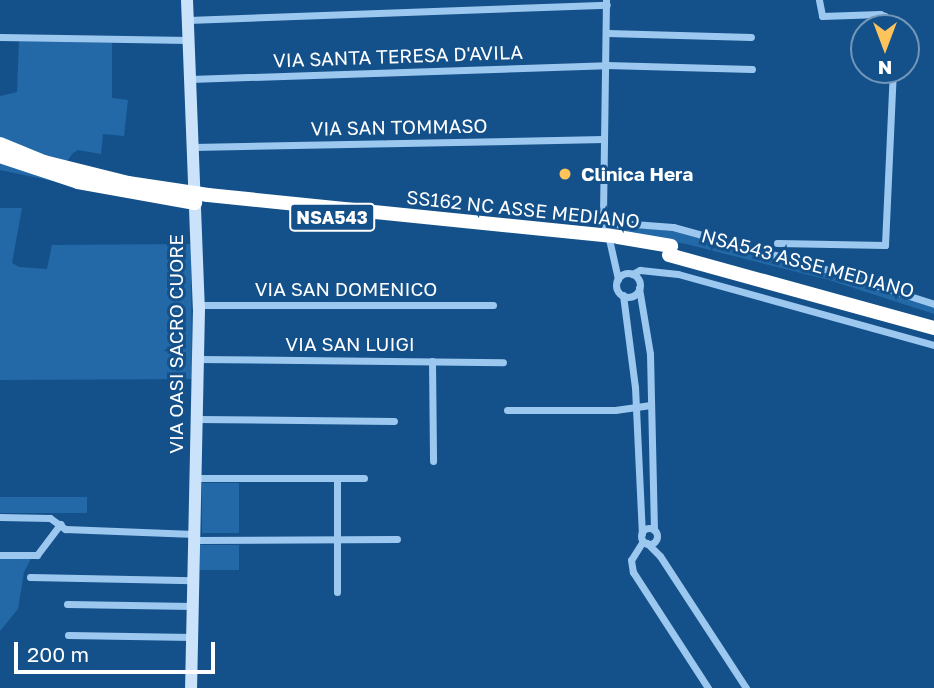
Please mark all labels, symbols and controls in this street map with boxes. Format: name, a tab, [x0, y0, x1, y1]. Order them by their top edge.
north arrow	[850, 14, 920, 84]
street label: VIA SANTA TERESA D'AVILA	[273, 40, 523, 72]
text: N	[878, 57, 892, 80]
street label: VIA SAN TOMMASO	[310, 114, 488, 140]
place label: Clinica Hera	[581, 163, 693, 185]
marker: Clinica Hera	[555, 164, 575, 184]
street label: SS162 NC ASSE MEDIANO	[405, 185, 641, 233]
road number: NSA543	[288, 202, 376, 232]
street label: NSA543 ASSE MEDIANO	[699, 224, 917, 302]
street label: VIA OASI SACRO CUORE	[165, 234, 187, 454]
street label: VIA SAN DOMENICO	[255, 278, 437, 300]
street label: VIA SAN LUIGI	[285, 333, 415, 355]
scale bar	[18, 628, 219, 672]
text: 200 m	[27, 641, 89, 667]

